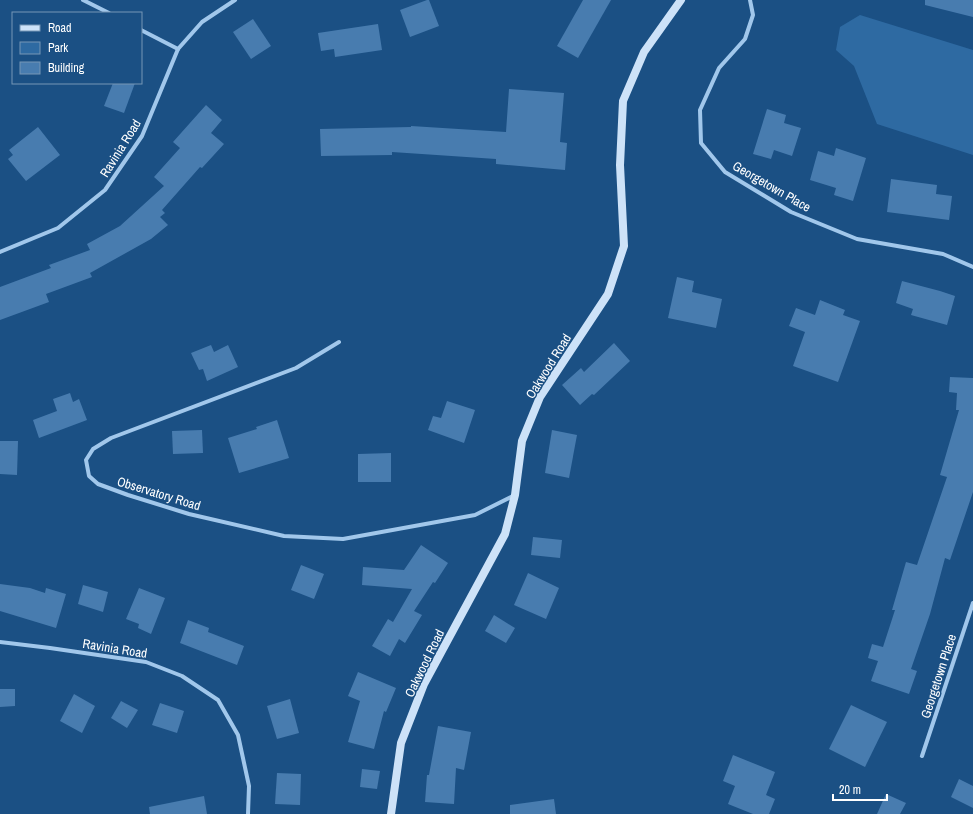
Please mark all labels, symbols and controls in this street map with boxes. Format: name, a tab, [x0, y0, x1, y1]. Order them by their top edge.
legend	[12, 12, 142, 84]
text: Road	[48, 20, 72, 36]
text: Park	[48, 40, 68, 56]
text: Building	[48, 60, 85, 76]
street label: Ravinia Road	[96, 116, 145, 180]
street label: Georgetown Place	[730, 157, 814, 216]
street label: Oakwood Road	[522, 331, 575, 402]
street label: Observatory Road	[115, 473, 203, 514]
street label: Oakwood Road	[401, 626, 448, 700]
street label: Georgetown Place	[917, 632, 960, 720]
street label: Ravinia Road	[81, 635, 149, 662]
scale bar	[833, 776, 887, 802]
text: 20 m	[839, 782, 861, 798]

